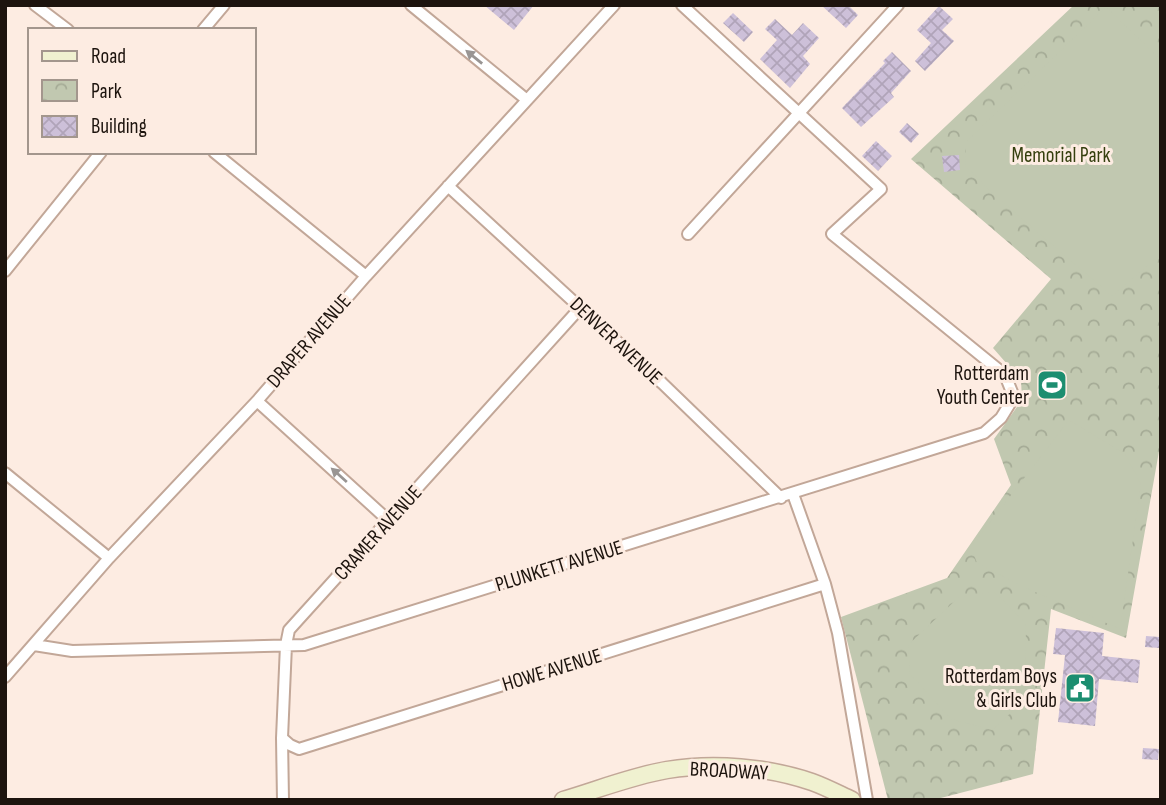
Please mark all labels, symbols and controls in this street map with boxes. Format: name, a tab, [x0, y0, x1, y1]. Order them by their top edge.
legend	[28, 28, 256, 154]
text: Road	[91, 44, 126, 69]
one-way arrow	[466, 50, 483, 65]
text: Park	[91, 79, 122, 104]
text: Building	[91, 114, 147, 139]
park label: Memorial Park	[1011, 143, 1111, 168]
street label: DRAPER AVENUE	[262, 289, 356, 393]
street label: DENVER AVENUE	[565, 292, 667, 390]
place label: Rotterdam Youth Center	[937, 361, 1029, 410]
sports icon: Rotterdam Youth Center	[1035, 368, 1069, 402]
one-way arrow	[331, 467, 348, 483]
street label: CRAMER AVENUE	[329, 480, 427, 586]
street label: PLUNKETT AVENUE	[492, 535, 626, 597]
street label: HOWE AVENUE	[499, 643, 605, 697]
place label: Rotterdam Boys & Girls Club	[945, 664, 1057, 713]
public building icon: Rotterdam Boys & Girls Club	[1063, 671, 1097, 705]
street label: BROADWAY	[689, 756, 769, 786]

